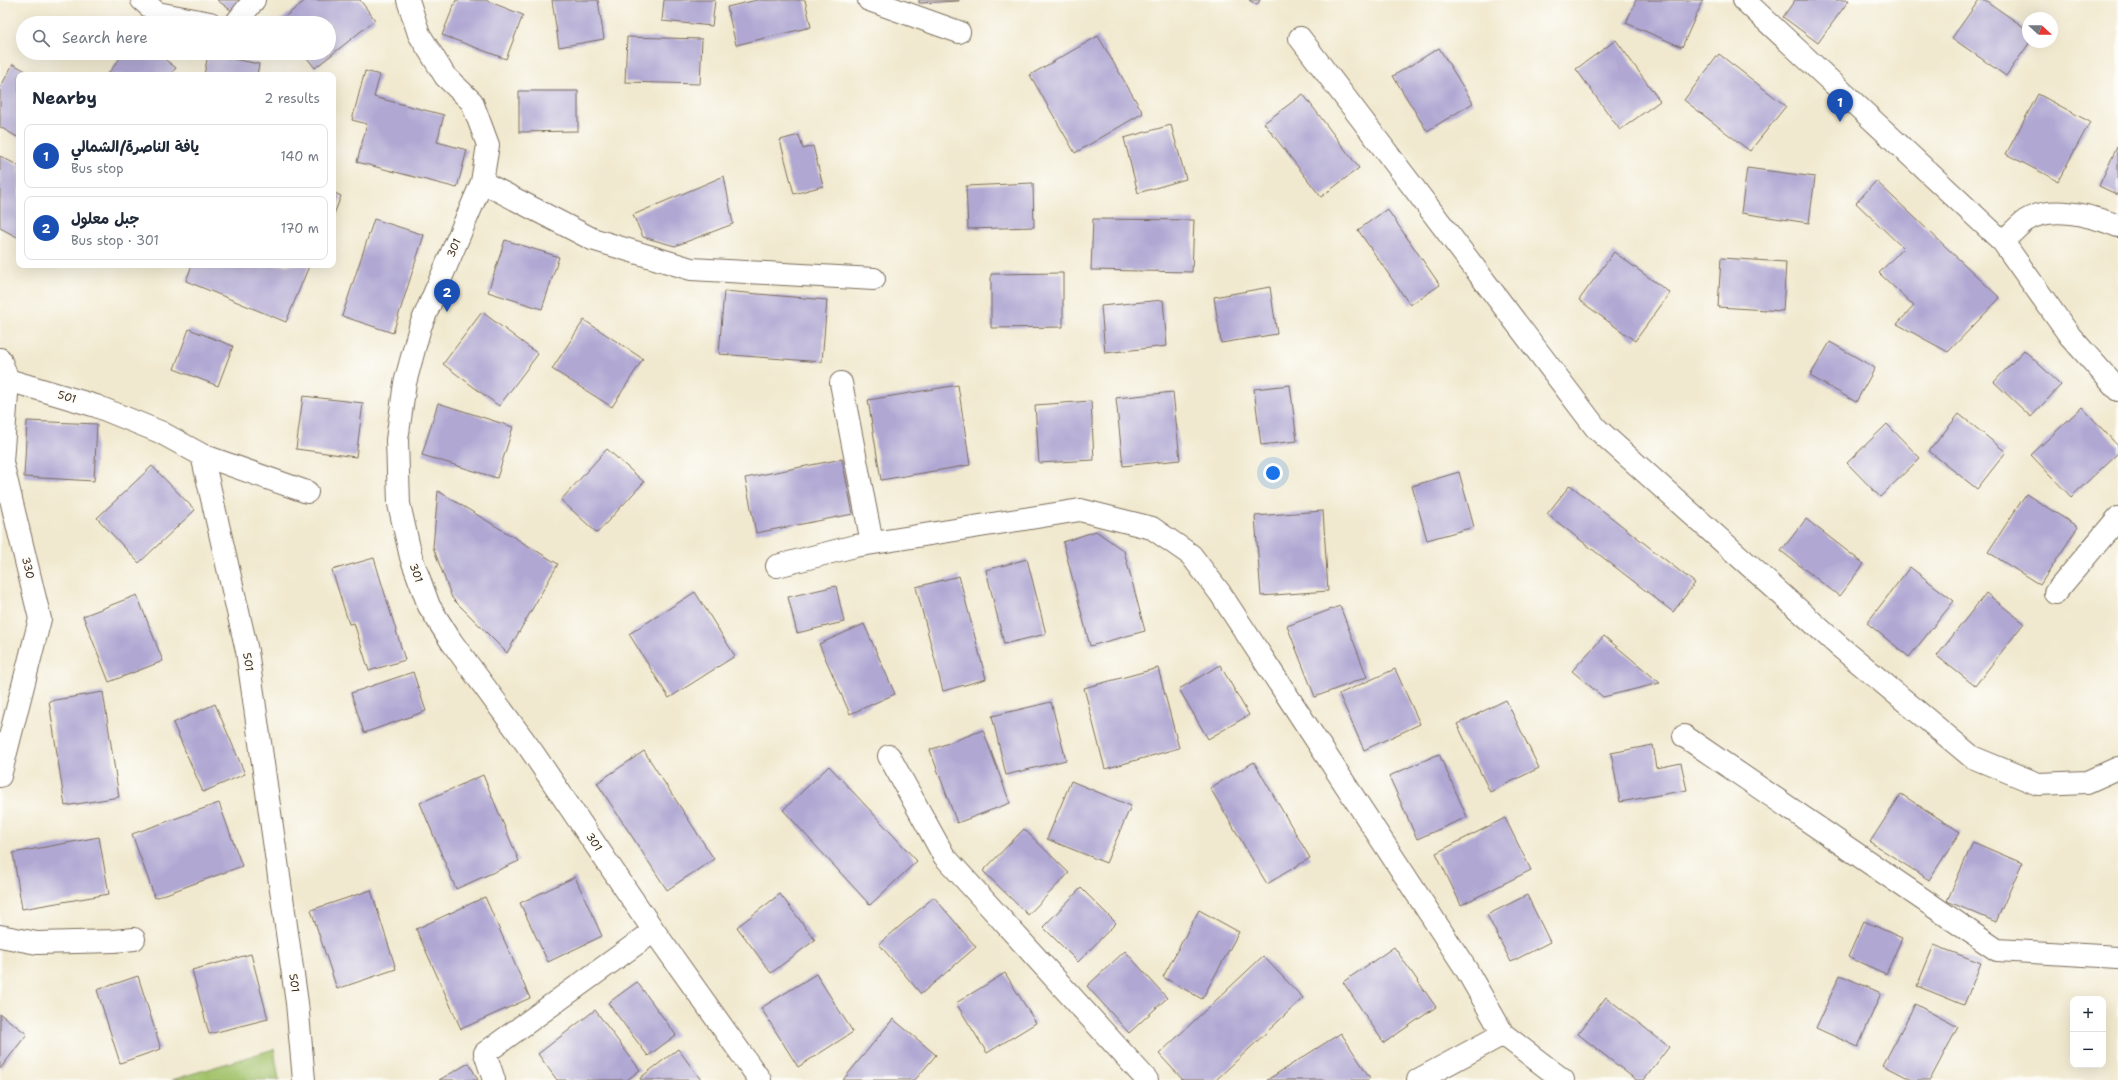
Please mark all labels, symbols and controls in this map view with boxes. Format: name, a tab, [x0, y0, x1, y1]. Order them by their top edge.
north arrow	[2022, 12, 2058, 48]
search box	[16, 16, 336, 60]
icon: search	[30, 27, 52, 49]
text: Search here	[62, 28, 148, 48]
text: Nearby	[32, 87, 97, 109]
pin: 1	[1827, 89, 1853, 122]
text: 2 results	[264, 90, 320, 107]
text: يافة الناصرة/الشمالي	[71, 137, 199, 157]
text: 1	[43, 148, 49, 165]
text: 140 m	[280, 148, 319, 165]
text: Bus stop	[71, 160, 123, 177]
text: جبل معلول	[71, 209, 139, 229]
text: 2	[41, 220, 51, 237]
text: 170 m	[281, 220, 319, 237]
text: Bus stop · 301	[71, 232, 159, 249]
street label: 301	[443, 236, 465, 260]
pin: 2	[434, 279, 460, 312]
street label: 501	[56, 387, 78, 407]
your location	[1263, 463, 1283, 483]
street label: 330	[18, 555, 38, 581]
street label: 301	[406, 561, 426, 585]
street label: 501	[239, 652, 257, 672]
street label: 301	[582, 830, 606, 854]
street label: 501	[285, 973, 303, 993]
map controls	[2070, 996, 2106, 1068]
button: +	[2070, 996, 2106, 1032]
button: −	[2070, 1032, 2106, 1068]

